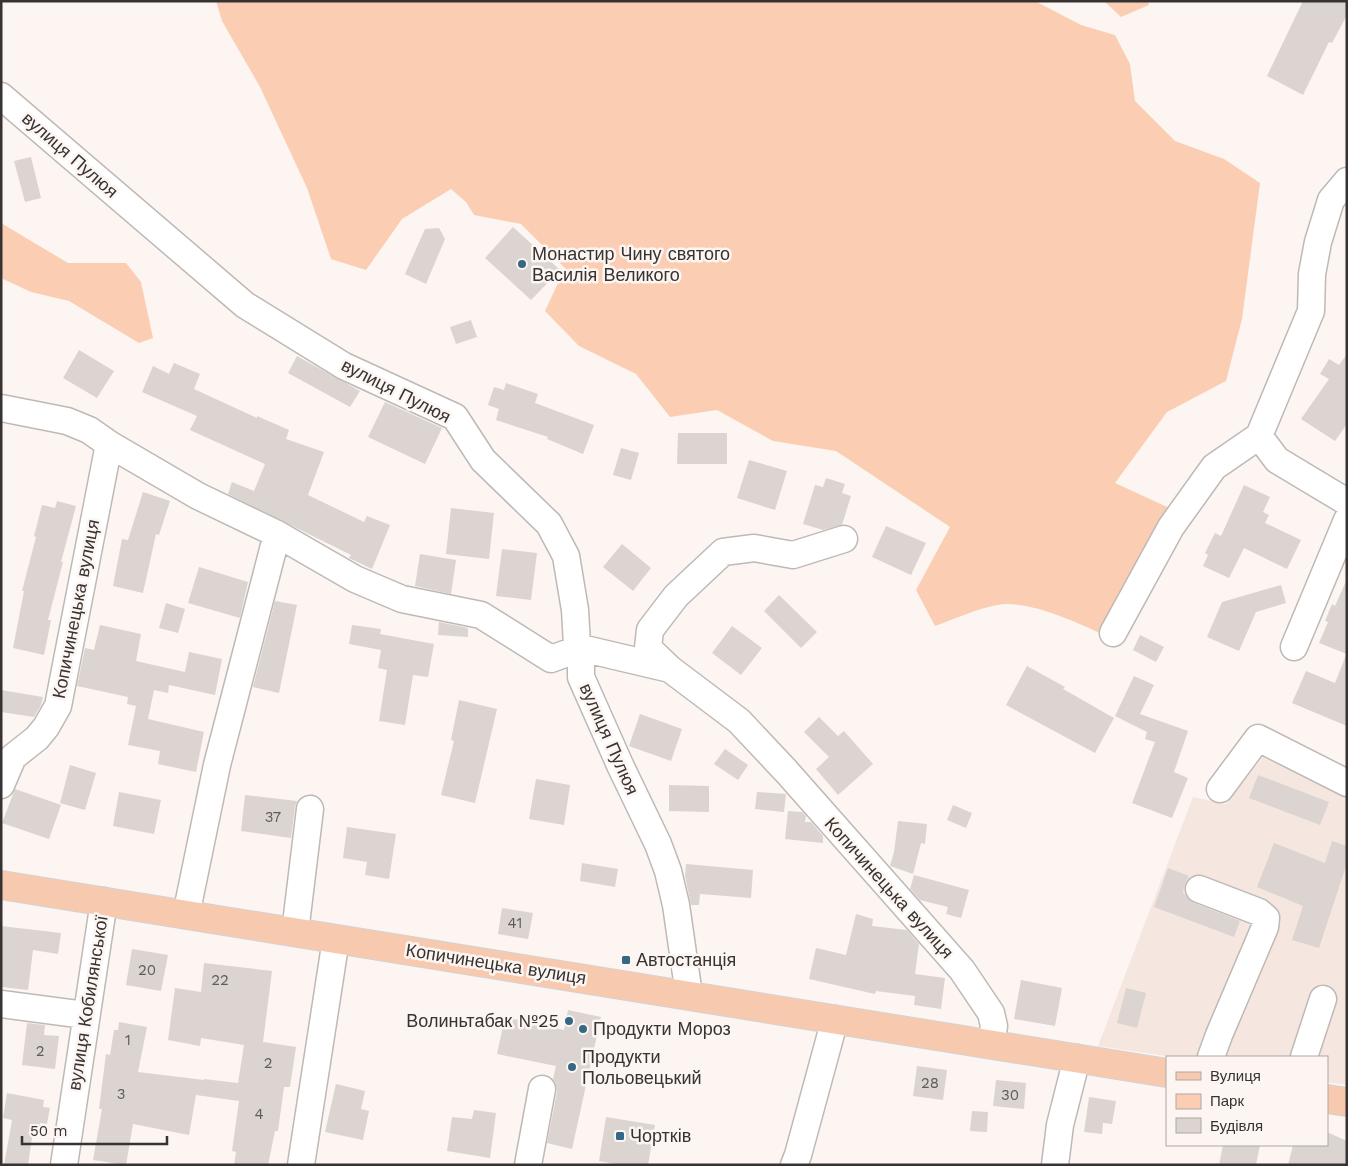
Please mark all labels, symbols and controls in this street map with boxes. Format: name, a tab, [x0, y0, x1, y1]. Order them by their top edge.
street label: вулиця Пулюя	[18, 107, 122, 202]
place label: Монастир Чину святого Василія Великого	[532, 243, 730, 285]
marker: Монастир Чину святого Василія Великого	[516, 258, 528, 270]
street label: вулиця Пулюя	[338, 354, 454, 427]
street label: Копичинецька вулиця	[48, 517, 103, 700]
street label: вулиця Пулюя	[575, 680, 643, 798]
house number: 37	[265, 808, 281, 826]
street label: Копичинецька вулиця	[821, 813, 958, 962]
street label: вулиця Кобилянської	[63, 914, 112, 1092]
house number: 41	[508, 914, 522, 932]
street label: Копичинецька вулиця	[404, 939, 588, 988]
place label: Автостанція	[636, 949, 736, 970]
marker: Автостанція	[620, 954, 632, 966]
house number: 20	[138, 961, 156, 979]
house number: 22	[211, 971, 229, 989]
place label: Волиньтабак №25	[406, 1010, 559, 1031]
marker: Волиньтабак №25	[563, 1015, 575, 1027]
place label: Продукти Мороз	[593, 1018, 731, 1039]
marker: Продукти Мороз	[577, 1023, 589, 1035]
house number: 1	[125, 1031, 131, 1049]
house number: 2	[36, 1042, 44, 1060]
place label: Продукти Польовецький	[582, 1046, 702, 1088]
house number: 2	[264, 1054, 272, 1072]
legend	[1166, 1056, 1328, 1146]
marker: Продукти Польовецький	[566, 1061, 578, 1073]
text: Вулиця	[1210, 1067, 1261, 1085]
house number: 28	[921, 1074, 939, 1092]
house number: 3	[117, 1085, 125, 1103]
house number: 30	[1001, 1086, 1019, 1104]
text: Парк	[1210, 1092, 1244, 1110]
house number: 4	[254, 1105, 264, 1123]
scale bar	[22, 1114, 168, 1146]
text: Будівля	[1210, 1117, 1263, 1135]
text: 50 m	[30, 1122, 67, 1140]
place label: Чортків	[630, 1125, 691, 1146]
marker: Чортків	[614, 1130, 626, 1142]

